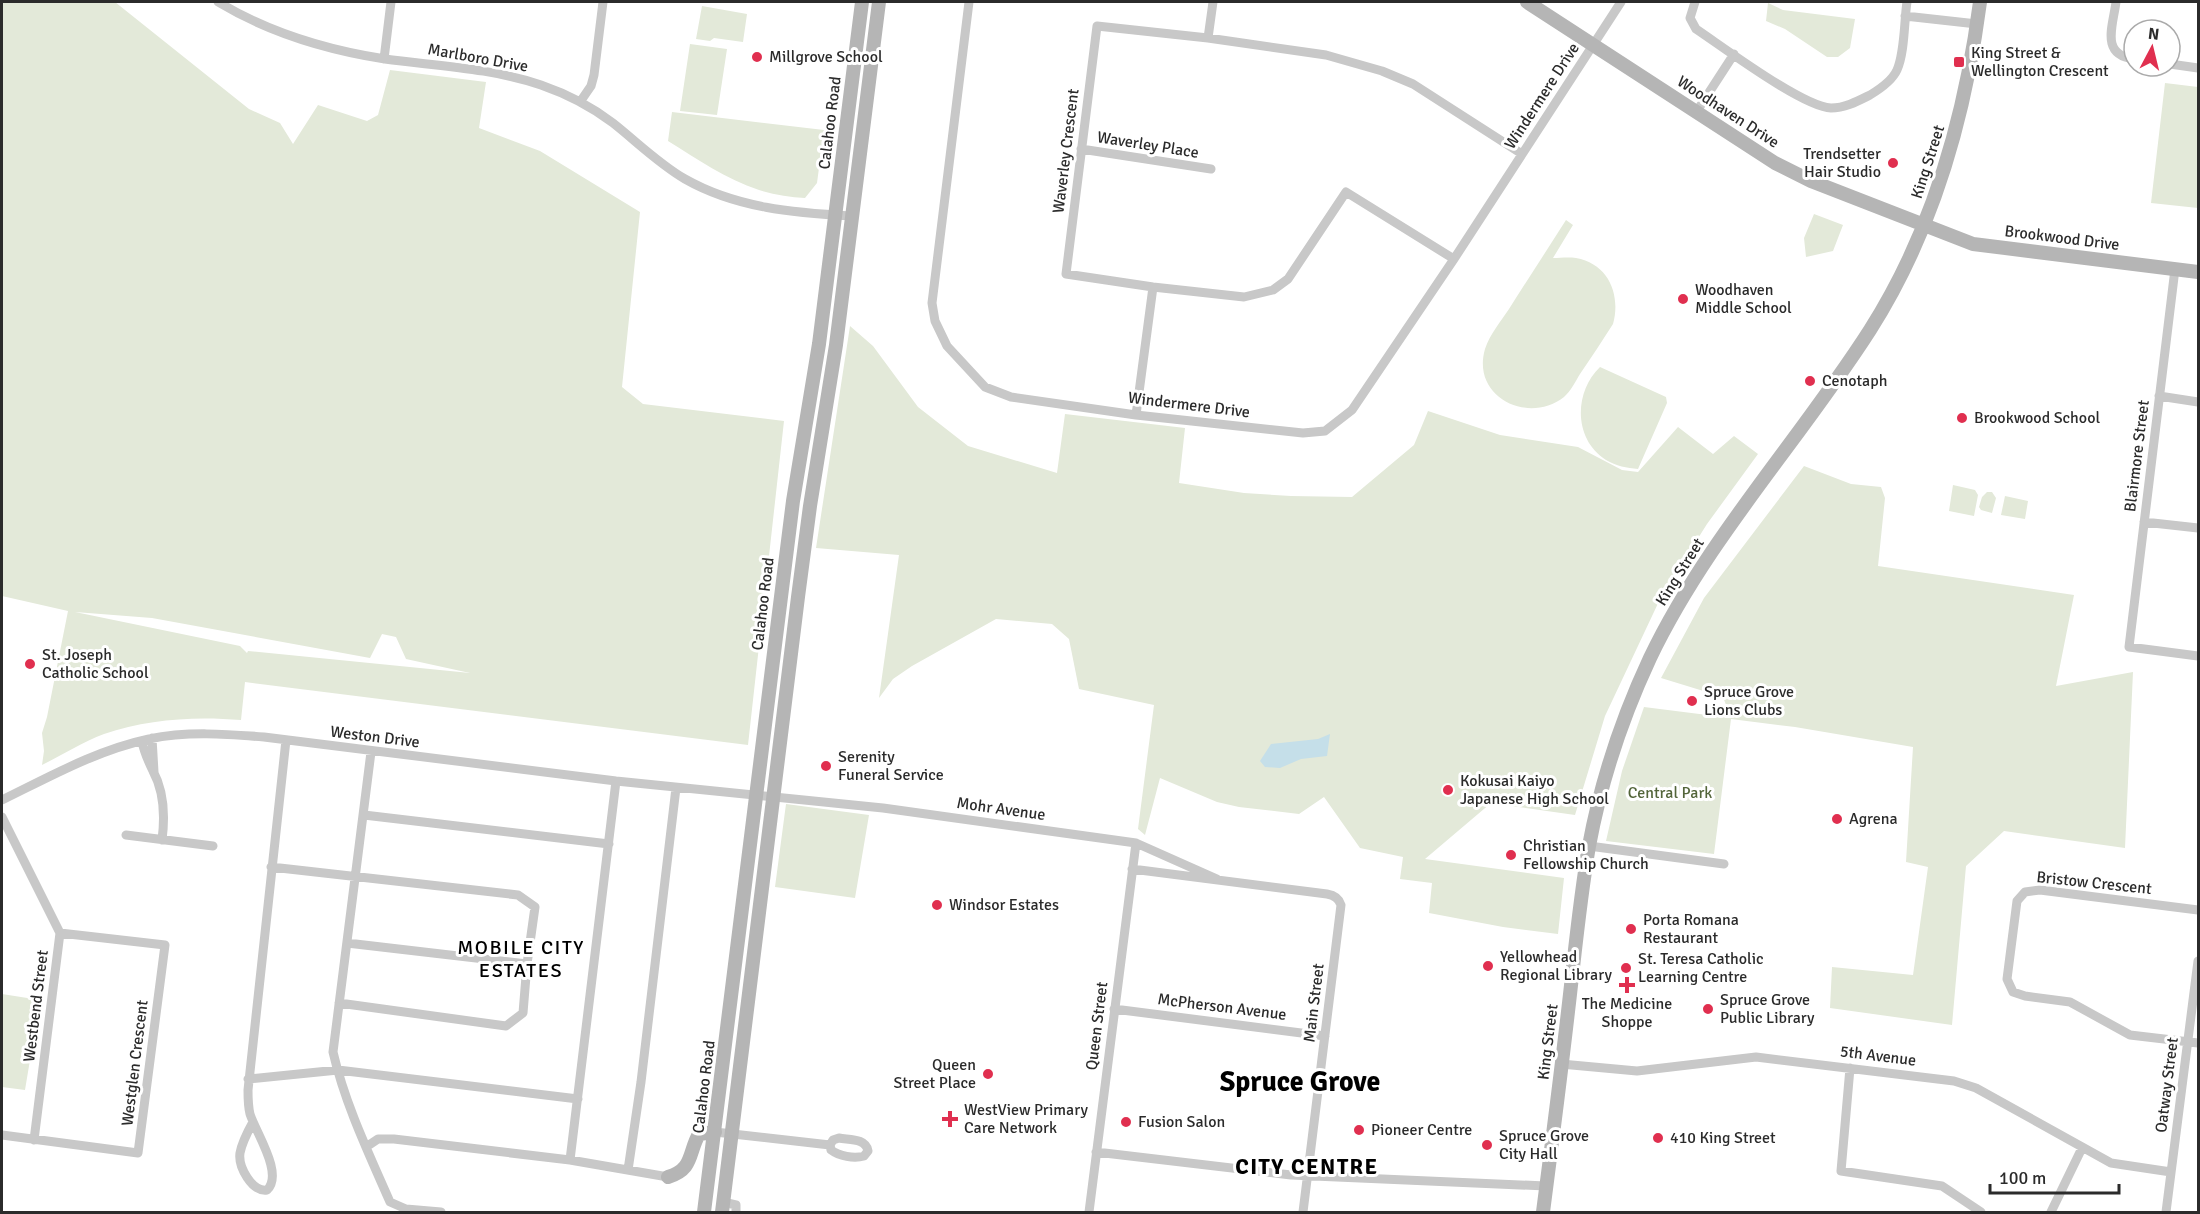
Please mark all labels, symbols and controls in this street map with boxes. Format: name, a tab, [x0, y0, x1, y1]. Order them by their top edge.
north arrow	[2122, 18, 2182, 78]
text: N	[2147, 24, 2160, 45]
street label: Marlboro Drive	[426, 39, 530, 77]
street label: Windermere Drive	[1500, 39, 1584, 153]
place label: King Street & Wellington Crescent	[1971, 43, 2109, 81]
place label: Millgrove School	[769, 47, 883, 67]
marker: Millgrove School	[750, 50, 764, 64]
marker: King Street & Wellington Crescent	[1952, 55, 1966, 69]
street label: Woodhaven Drive	[1673, 72, 1783, 152]
street label: Calahoo Road	[814, 75, 846, 171]
street label: Waverley Crescent	[1048, 87, 1084, 214]
street label: King Street	[1907, 122, 1949, 201]
street label: Waverley Place	[1096, 127, 1200, 163]
place label: Trendsetter Hair Studio	[1803, 144, 1881, 182]
marker: Trendsetter Hair Studio	[1886, 156, 1900, 170]
street label: Brookwood Drive	[2003, 221, 2121, 255]
place label: Woodhaven Middle School	[1695, 280, 1792, 318]
marker: Woodhaven Middle School	[1676, 292, 1690, 306]
place label: Cenotaph	[1822, 371, 1887, 391]
marker: Cenotaph	[1803, 374, 1817, 388]
street label: Windermere Drive	[1127, 388, 1251, 422]
street label: Blairmore Street	[2120, 398, 2154, 513]
place label: Brookwood School	[1974, 408, 2100, 428]
marker: Brookwood School	[1955, 411, 1969, 425]
street label: King Street	[1651, 534, 1709, 610]
street label: Calahoo Road	[747, 556, 779, 652]
place label: St. Joseph Catholic School	[42, 645, 149, 683]
marker: St. Joseph Catholic School	[23, 657, 37, 671]
place label: Spruce Grove Lions Clubs	[1704, 682, 1794, 720]
marker: Spruce Grove Lions Clubs	[1685, 694, 1699, 708]
street label: Weston Drive	[329, 722, 421, 752]
place label: Serenity Funeral Service	[838, 747, 944, 785]
marker: Serenity Funeral Service	[819, 759, 833, 773]
place label: Kokusai Kaiyo Japanese High School	[1460, 771, 1609, 809]
marker: Kokusai Kaiyo Japanese High School	[1441, 783, 1455, 797]
park label: Central Park	[1628, 783, 1712, 803]
street label: Mohr Avenue	[955, 793, 1047, 825]
place label: Agrena	[1849, 809, 1898, 829]
marker: Agrena	[1830, 812, 1844, 826]
place label: Christian Fellowship Church	[1523, 836, 1649, 874]
marker: Christian Fellowship Church	[1504, 848, 1518, 862]
street label: Bristow Crescent	[2035, 867, 2153, 899]
place label: Windsor Estates	[949, 895, 1059, 915]
marker: Windsor Estates	[930, 898, 944, 912]
place label: Porta Romana Restaurant	[1643, 910, 1739, 948]
marker: Porta Romana Restaurant	[1624, 922, 1638, 936]
district label: MOBILE CITY ESTATES	[457, 935, 585, 983]
place label: Yellowhead Regional Library	[1500, 947, 1613, 985]
street label: Westbend Street	[19, 949, 53, 1063]
place label: St. Teresa Catholic Learning Centre	[1638, 949, 1764, 987]
marker: Yellowhead Regional Library	[1481, 959, 1495, 973]
marker: St. Teresa Catholic Learning Centre	[1619, 961, 1633, 975]
street label: Main Street	[1299, 962, 1329, 1044]
marker: The Medicine Shoppe	[1620, 978, 1634, 992]
street label: Queen Street	[1082, 980, 1112, 1071]
street label: McPherson Avenue	[1156, 989, 1288, 1025]
place label: Spruce Grove Public Library	[1720, 990, 1815, 1028]
place label: The Medicine Shoppe	[1582, 994, 1672, 1032]
street label: Westglen Crescent	[117, 998, 153, 1127]
marker: Spruce Grove Public Library	[1701, 1002, 1715, 1016]
street label: King Street	[1533, 1003, 1563, 1081]
street label: Oatway Street	[2151, 1036, 2183, 1134]
street label: Calahoo Road	[688, 1039, 720, 1135]
street label: 5th Avenue	[1839, 1041, 1917, 1071]
place label: Queen Street Place	[893, 1055, 976, 1093]
district label: Spruce Grove	[1220, 1065, 1380, 1099]
marker: Queen Street Place	[981, 1067, 995, 1081]
place label: WestView Primary Care Network	[964, 1100, 1088, 1138]
marker: WestView Primary Care Network	[941, 1110, 959, 1128]
place label: Fusion Salon	[1138, 1112, 1225, 1132]
marker: Fusion Salon	[1119, 1115, 1133, 1129]
place label: Pioneer Centre	[1371, 1120, 1472, 1140]
marker: Pioneer Centre	[1352, 1123, 1366, 1137]
place label: Spruce Grove City Hall	[1499, 1126, 1589, 1164]
place label: 410 King Street	[1670, 1128, 1776, 1148]
marker: 410 King Street	[1651, 1131, 1665, 1145]
marker: Spruce Grove City Hall	[1480, 1138, 1494, 1152]
district label: CITY CENTRE	[1235, 1153, 1379, 1180]
scale bar	[1990, 1157, 2119, 1195]
text: 100 m	[1999, 1167, 2046, 1189]

